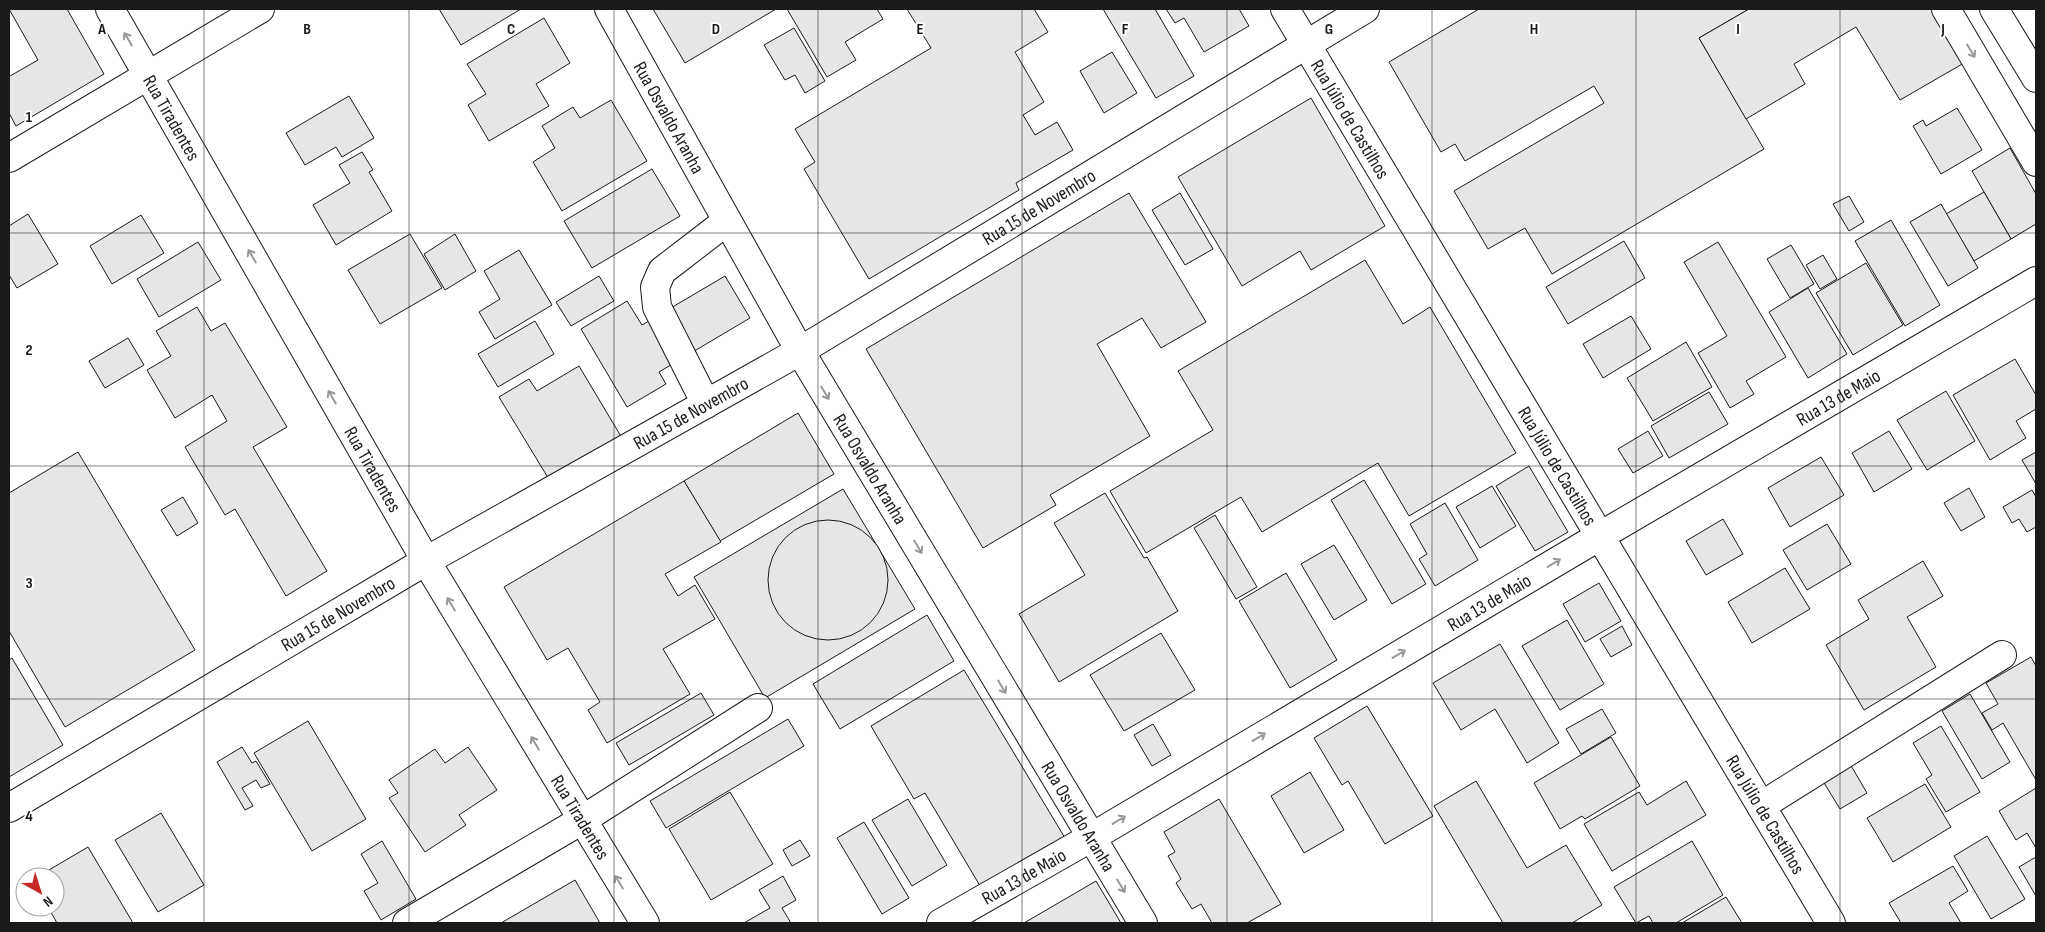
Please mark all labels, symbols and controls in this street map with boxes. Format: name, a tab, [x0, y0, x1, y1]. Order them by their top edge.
text: A	[97, 20, 106, 39]
text: B	[303, 20, 311, 39]
text: C	[507, 20, 515, 39]
text: D	[712, 20, 720, 39]
text: E	[917, 20, 924, 39]
text: F	[1122, 20, 1129, 39]
text: G	[1325, 20, 1333, 39]
text: H	[1530, 20, 1538, 39]
text: I	[1736, 20, 1740, 39]
text: J	[1940, 20, 1945, 39]
one-way arrow	[122, 33, 132, 47]
one-way arrow	[1966, 43, 1976, 57]
street label: Rua Júlio de Castilhos	[1305, 56, 1394, 184]
street label: Rua Osvaldo Aranha	[628, 58, 709, 178]
street label: Rua Tiradentes	[137, 71, 204, 165]
text: 1	[26, 108, 33, 127]
street label: Rua 15 de Novembro	[979, 165, 1100, 251]
one-way arrow	[247, 249, 257, 264]
text: 2	[25, 341, 33, 360]
street label: Rua 13 de Maio	[1793, 365, 1885, 432]
street label: Rua 15 de Novembro	[630, 372, 753, 455]
one-way arrow	[821, 386, 831, 400]
one-way arrow	[327, 391, 337, 405]
street label: Rua Júlio de Castilhos	[1512, 403, 1601, 530]
street label: Rua Osvaldo Aranha	[827, 410, 911, 529]
street label: Rua Tiradentes	[338, 423, 406, 517]
one-way arrow	[914, 540, 924, 554]
one-way arrow	[1546, 557, 1560, 567]
street label: Rua 13 de Maio	[1444, 569, 1536, 637]
street label: Rua 15 de Novembro	[277, 572, 400, 657]
text: 3	[25, 574, 33, 593]
one-way arrow	[446, 597, 456, 611]
one-way arrow	[1391, 649, 1405, 659]
one-way arrow	[997, 679, 1007, 693]
one-way arrow	[1252, 732, 1266, 742]
one-way arrow	[530, 736, 540, 750]
street label: Rua Júlio de Castilhos	[1720, 751, 1809, 879]
street label: Rua Osvaldo Aranha	[1036, 757, 1120, 876]
street label: Rua Tiradentes	[545, 771, 614, 864]
text: 4	[25, 807, 33, 826]
one-way arrow	[1112, 815, 1126, 825]
street label: Rua 13 de Maio	[978, 844, 1071, 910]
north arrow	[15, 867, 65, 917]
one-way arrow	[614, 875, 624, 889]
one-way arrow	[1116, 879, 1126, 893]
text: N	[40, 893, 56, 911]

